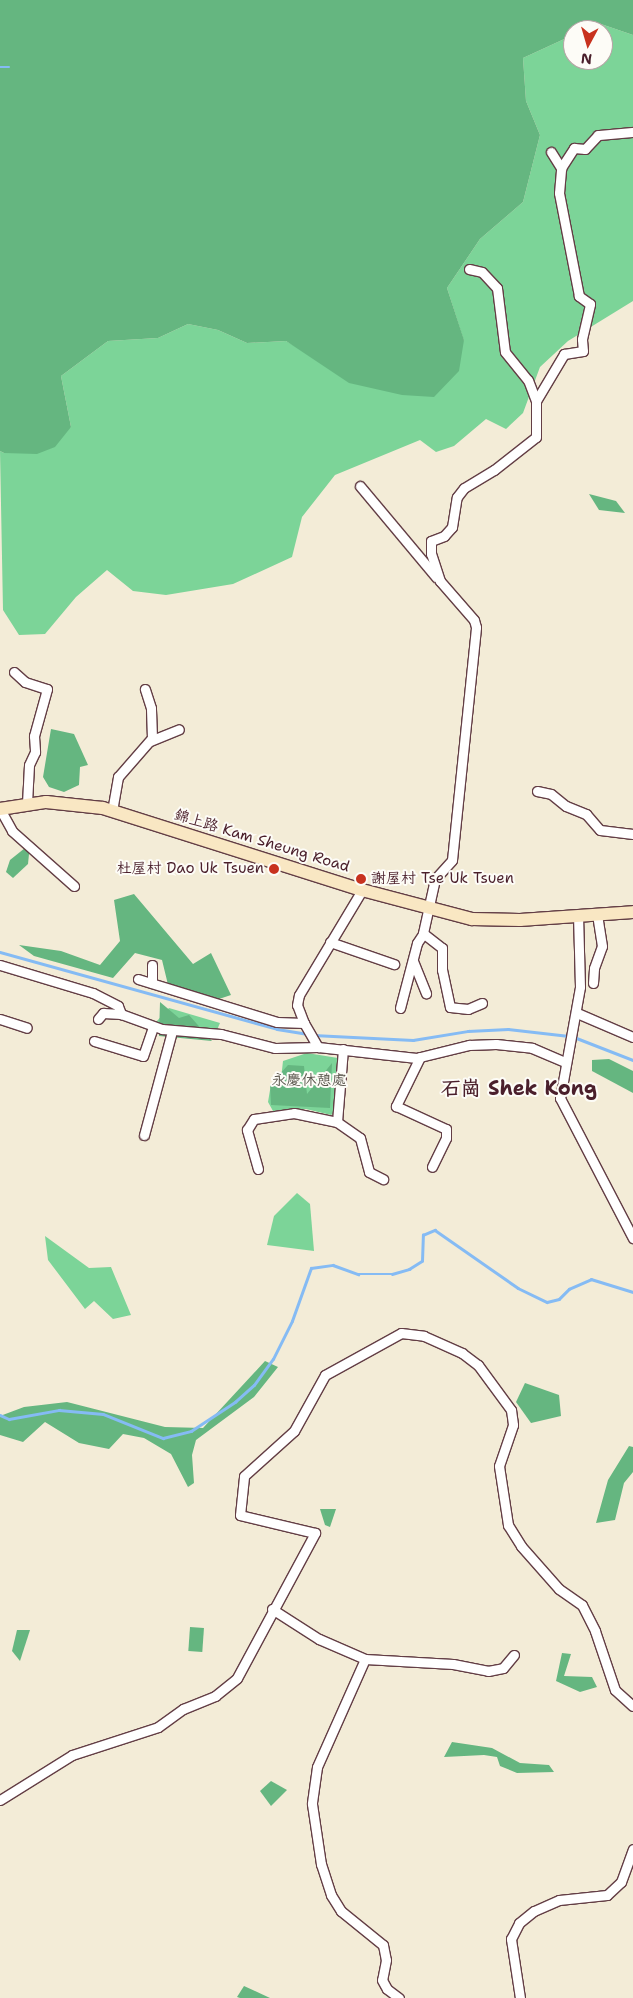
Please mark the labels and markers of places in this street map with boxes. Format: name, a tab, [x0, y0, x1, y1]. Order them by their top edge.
place label: 杜屋村 Dao Uk Tsuen	[116, 860, 264, 878]
marker: 杜屋村 Dao Uk Tsuen	[268, 863, 280, 875]
place label: 謝屋村 Tse Uk Tsuen	[371, 870, 514, 888]
marker: 謝屋村 Tse Uk Tsuen	[355, 873, 367, 885]

